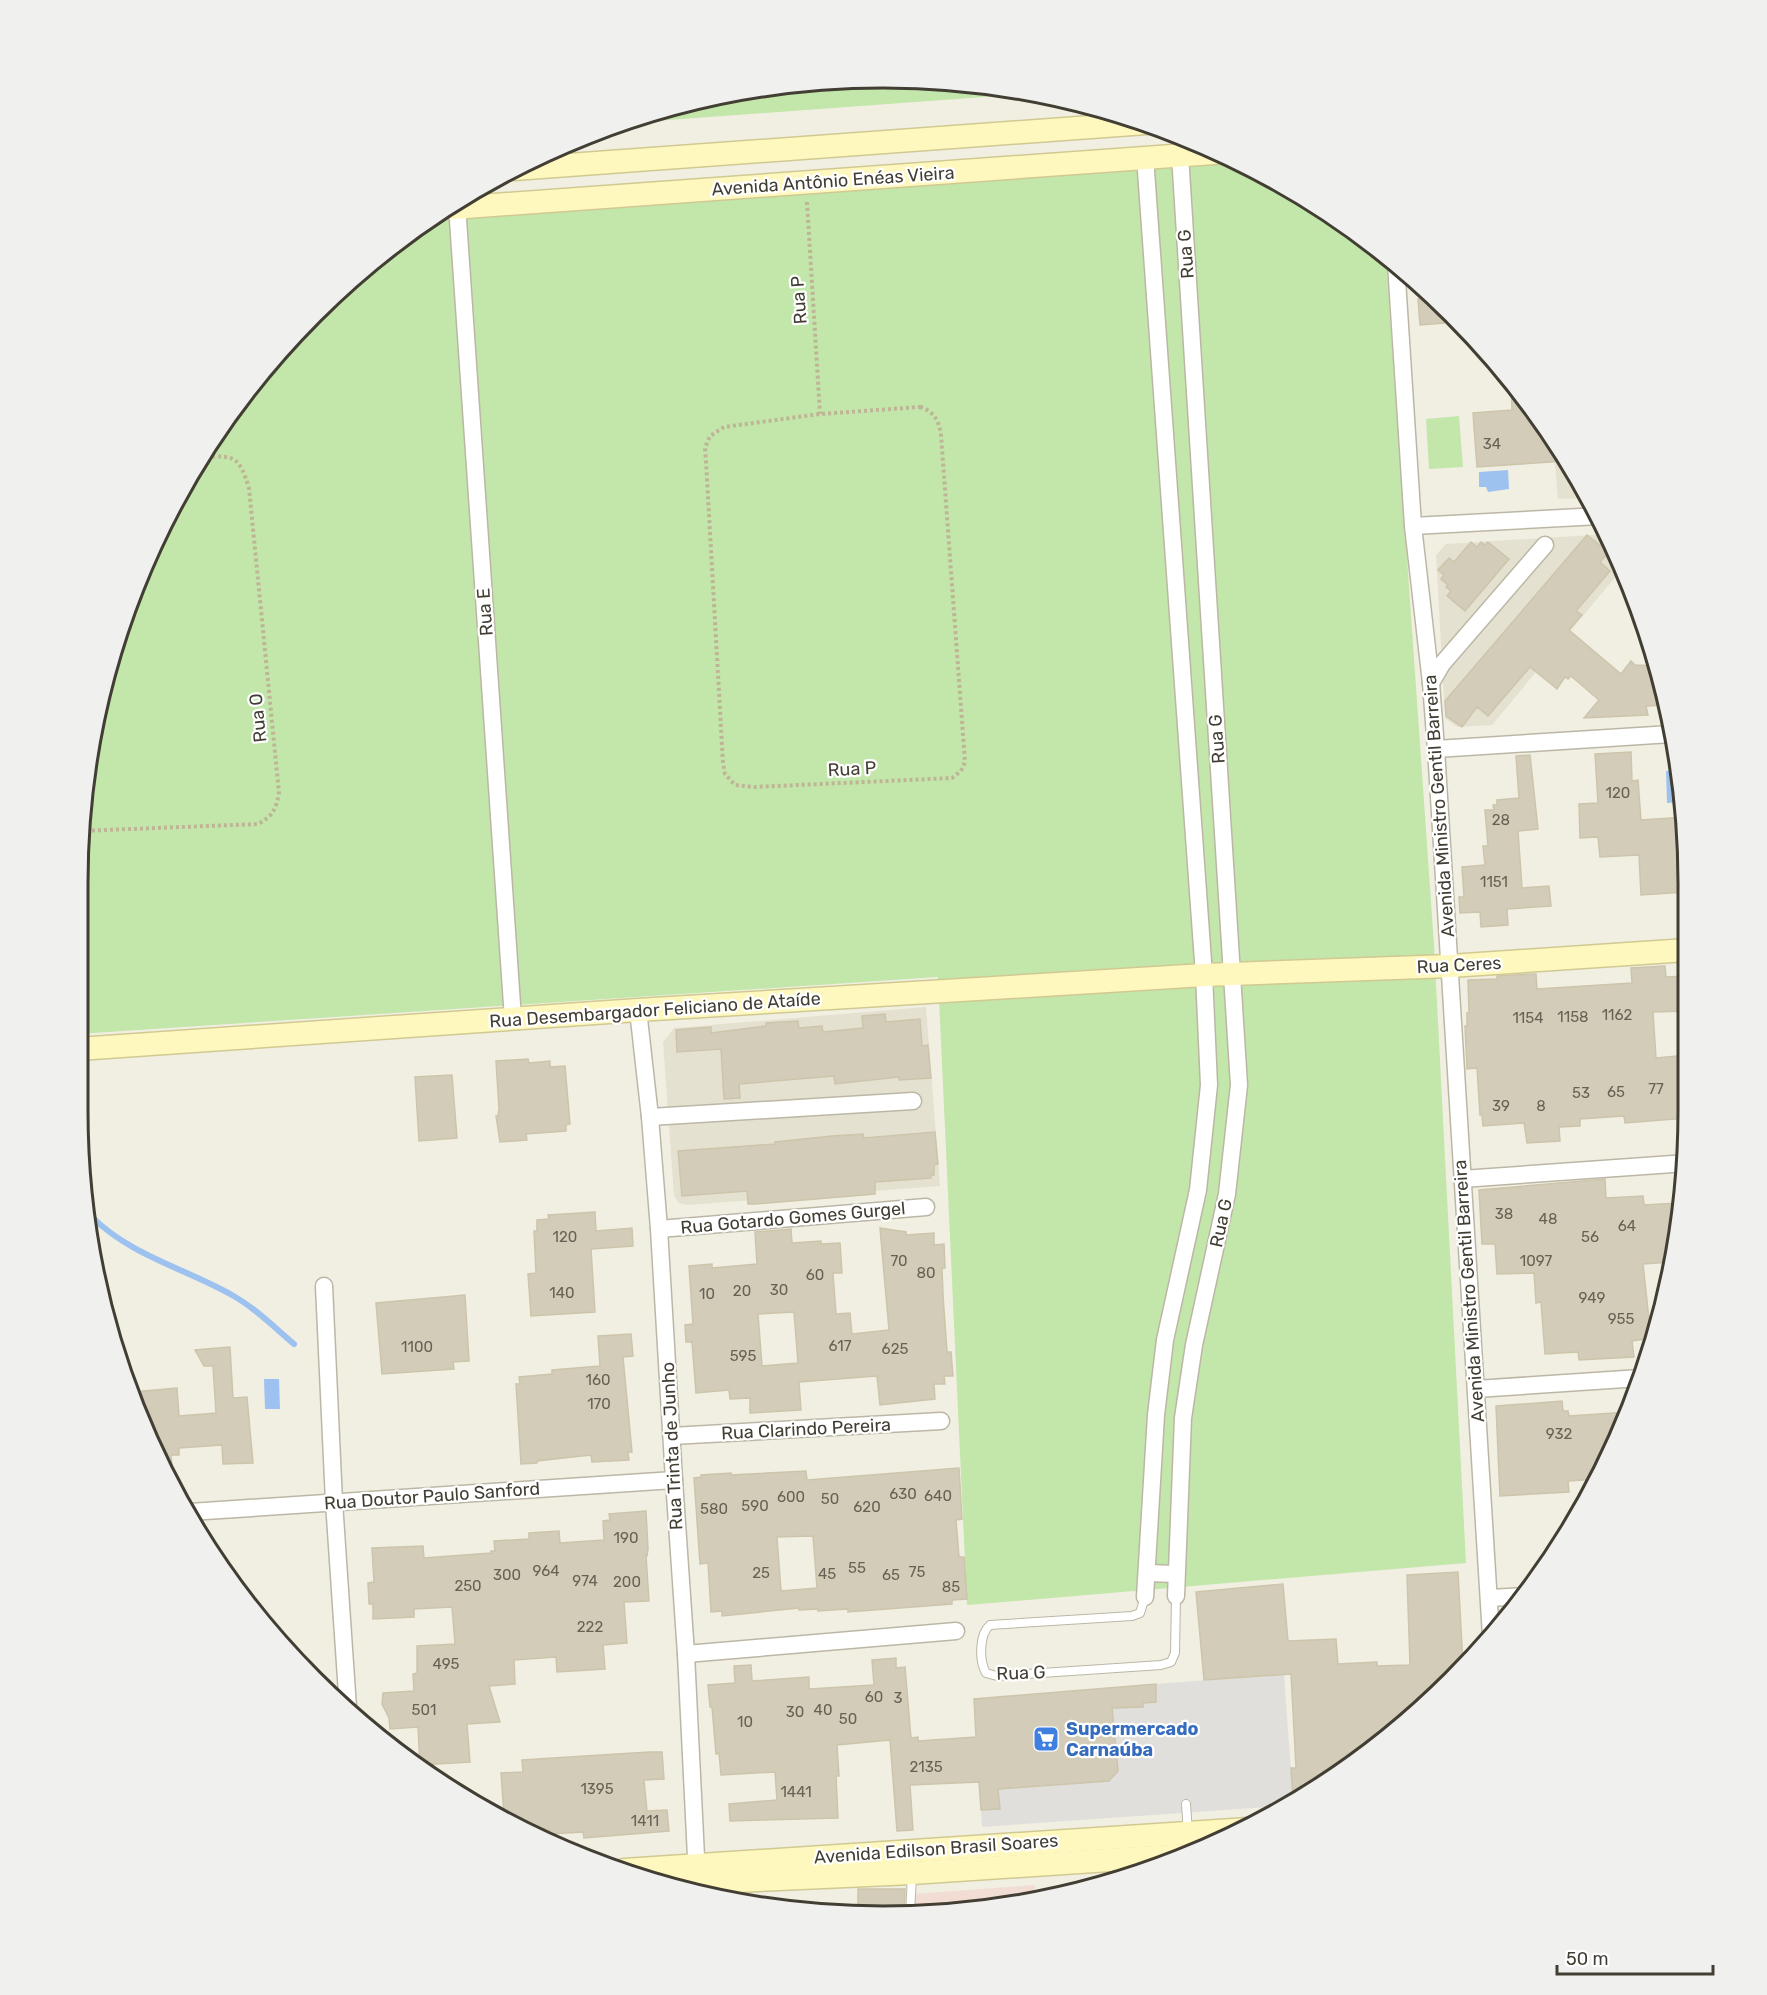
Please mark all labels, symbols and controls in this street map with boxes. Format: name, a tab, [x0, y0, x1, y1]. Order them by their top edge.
street label: Avenida Antônio Enéas Vieira	[711, 162, 955, 200]
street label: Rua G	[1173, 229, 1199, 279]
street label: Rua P	[786, 275, 812, 325]
house number: 34	[1483, 435, 1501, 453]
street label: Rua E	[472, 587, 498, 637]
street label: Avenida Ministro Gentil Barreira	[1419, 674, 1459, 938]
street label: Rua O	[244, 692, 272, 744]
street label: Rua G	[1204, 714, 1230, 764]
street label: Rua P	[827, 757, 877, 781]
house number: 120	[1606, 784, 1630, 802]
house number: 28	[1492, 811, 1510, 829]
house number: 1151	[1480, 873, 1508, 891]
street label: Rua Ceres	[1416, 952, 1502, 978]
street label: Rua Desembargador Feliciano de Ataíde	[489, 987, 821, 1033]
house number: 1162	[1602, 1006, 1633, 1024]
house number: 1158	[1557, 1008, 1589, 1026]
house number: 1154	[1512, 1009, 1544, 1027]
house number: 77	[1648, 1080, 1664, 1098]
house number: 65	[1607, 1083, 1625, 1101]
house number: 53	[1572, 1084, 1590, 1102]
house number: 39	[1492, 1097, 1510, 1115]
house number: 8	[1536, 1097, 1546, 1115]
street label: Avenida Ministro Gentil Barreira	[1449, 1159, 1489, 1423]
street label: Rua Gotardo Gomes Gurgel	[680, 1197, 906, 1239]
street label: Rua G	[1205, 1197, 1237, 1249]
house number: 38	[1495, 1205, 1513, 1223]
house number: 48	[1539, 1210, 1557, 1228]
house number: 64	[1618, 1217, 1636, 1235]
house number: 120	[553, 1228, 577, 1246]
house number: 56	[1581, 1228, 1599, 1246]
house number: 70	[890, 1252, 908, 1270]
house number: 1097	[1520, 1252, 1553, 1270]
house number: 80	[916, 1264, 936, 1282]
house number: 60	[806, 1266, 824, 1284]
house number: 30	[770, 1281, 788, 1299]
house number: 20	[733, 1282, 751, 1300]
house number: 140	[549, 1284, 575, 1302]
house number: 10	[699, 1285, 715, 1303]
house number: 949	[1579, 1289, 1605, 1307]
house number: 955	[1608, 1310, 1634, 1328]
house number: 617	[829, 1337, 852, 1355]
house number: 1100	[401, 1338, 433, 1356]
house number: 625	[882, 1340, 908, 1358]
house number: 595	[730, 1347, 756, 1365]
street label: Rua Trinta de Junho	[657, 1361, 687, 1531]
house number: 160	[586, 1371, 611, 1389]
house number: 170	[587, 1395, 611, 1413]
street label: Rua Clarindo Pereira	[721, 1414, 891, 1444]
house number: 932	[1546, 1425, 1572, 1443]
street label: Rua Doutor Paulo Sanford	[323, 1477, 541, 1515]
house number: 630	[889, 1485, 917, 1503]
house number: 640	[924, 1487, 952, 1505]
house number: 600	[777, 1488, 805, 1506]
house number: 50	[821, 1490, 839, 1508]
house number: 590	[741, 1497, 769, 1515]
house number: 620	[853, 1498, 881, 1516]
house number: 580	[700, 1500, 728, 1518]
house number: 190	[614, 1529, 638, 1547]
house number: 55	[848, 1559, 866, 1577]
house number: 964	[532, 1562, 560, 1580]
house number: 75	[909, 1563, 925, 1581]
house number: 25	[752, 1564, 770, 1582]
house number: 45	[818, 1565, 836, 1583]
house number: 300	[493, 1566, 521, 1584]
house number: 65	[882, 1566, 900, 1584]
house number: 974	[572, 1572, 598, 1590]
house number: 200	[613, 1573, 641, 1591]
house number: 250	[454, 1577, 482, 1595]
house number: 85	[942, 1578, 960, 1596]
house number: 222	[577, 1618, 603, 1636]
house number: 495	[433, 1655, 460, 1673]
street label: Rua G	[996, 1661, 1046, 1685]
house number: 60	[865, 1688, 883, 1706]
house number: 3	[893, 1689, 903, 1707]
house number: 501	[412, 1701, 436, 1719]
house number: 40	[814, 1701, 832, 1719]
house number: 30	[786, 1703, 804, 1721]
house number: 50	[839, 1710, 857, 1728]
house number: 10	[737, 1713, 753, 1731]
place label: Supermercado Carnaúba	[1066, 1718, 1199, 1761]
supermarket icon: Supermercado Carnaúba	[1031, 1724, 1061, 1754]
house number: 2135	[909, 1758, 943, 1776]
house number: 1395	[580, 1780, 614, 1798]
house number: 1441	[780, 1783, 812, 1801]
house number: 1411	[631, 1812, 659, 1830]
street label: Avenida Edilson Brasil Soares	[813, 1829, 1059, 1869]
scale bar	[1557, 1938, 1713, 1976]
text: 50 m	[1566, 1948, 1609, 1970]

